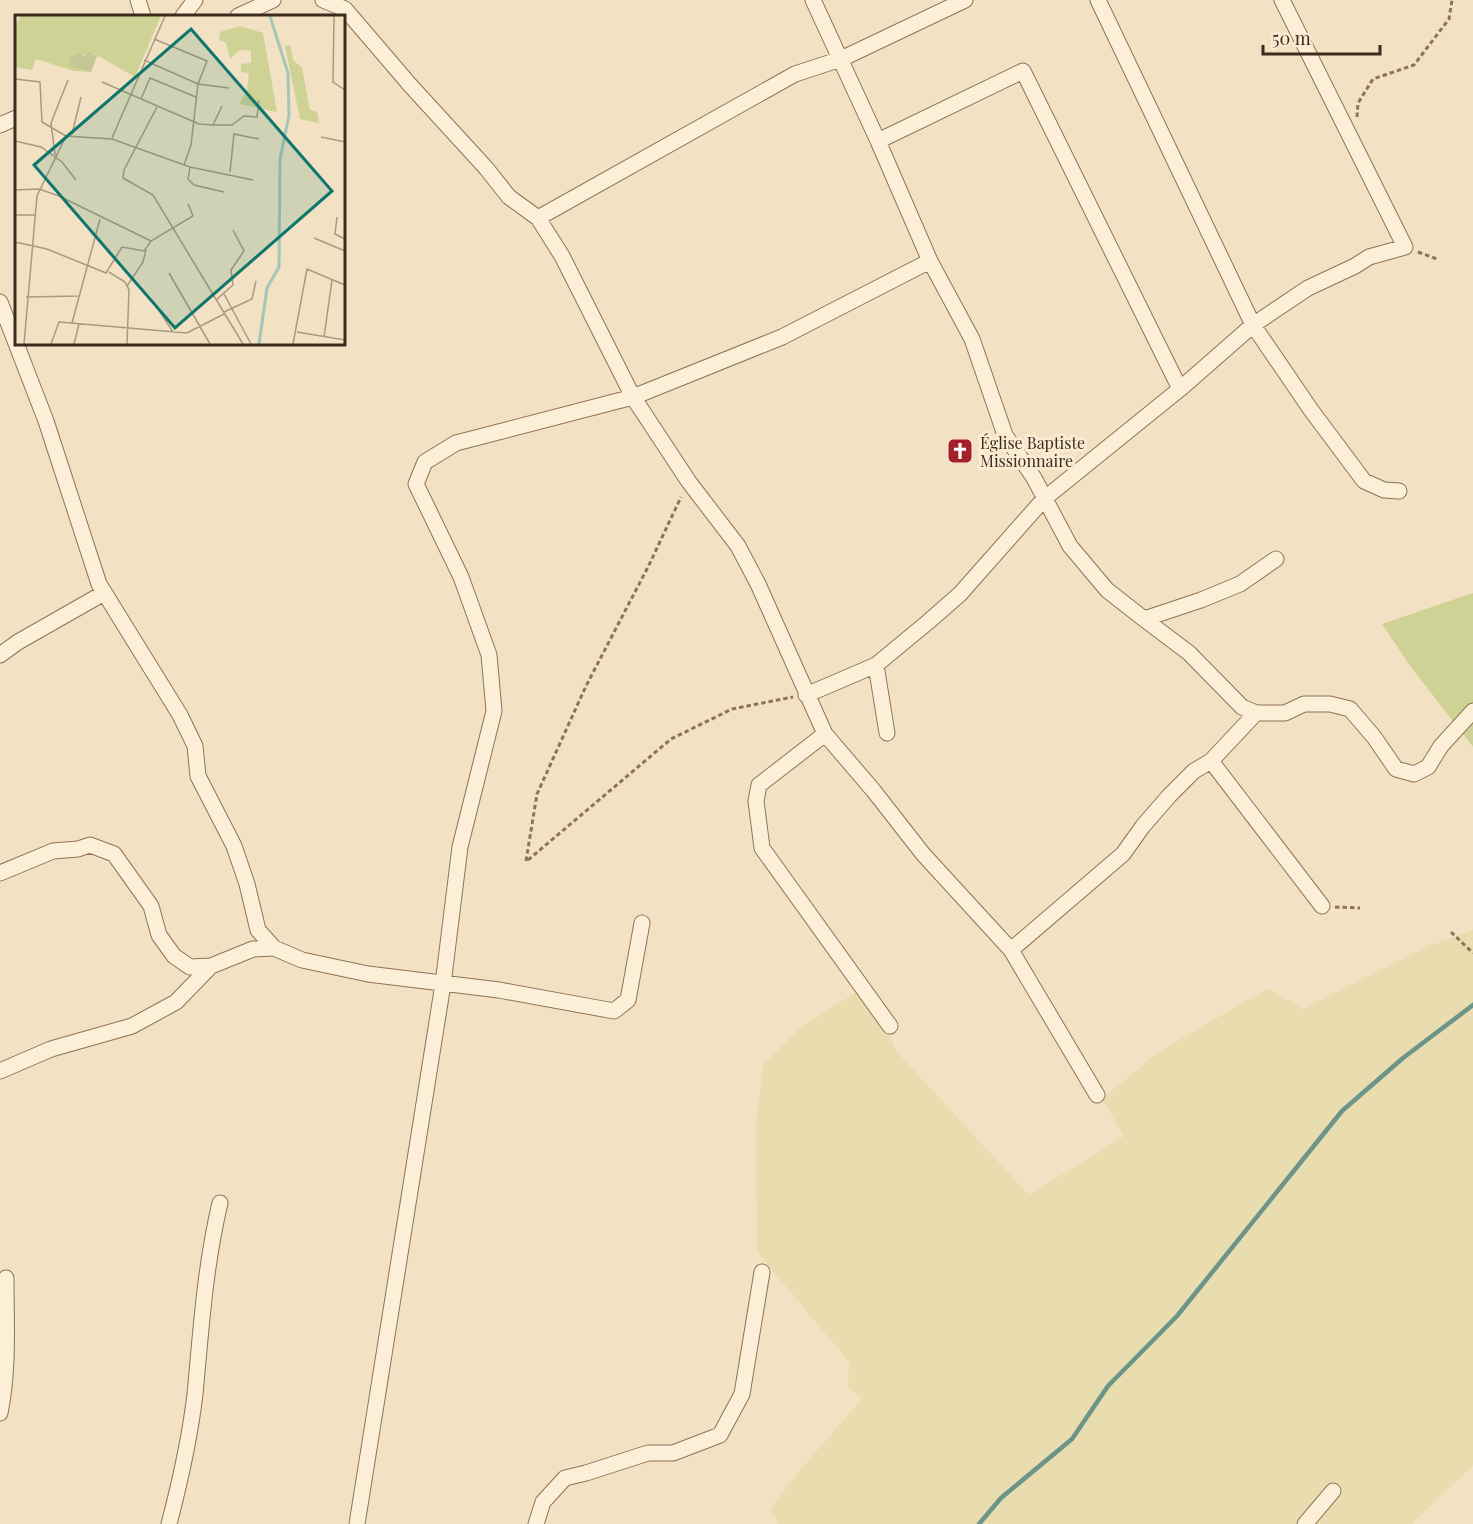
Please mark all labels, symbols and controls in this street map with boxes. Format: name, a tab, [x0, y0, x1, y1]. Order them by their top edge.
inset map	[15, 15, 345, 345]
scale bar	[1263, 18, 1380, 56]
text: 50 m	[1272, 26, 1311, 50]
place label: Église Baptiste Missionnaire	[980, 432, 1085, 471]
church icon: Église Baptiste Missionnaire	[945, 436, 975, 466]

